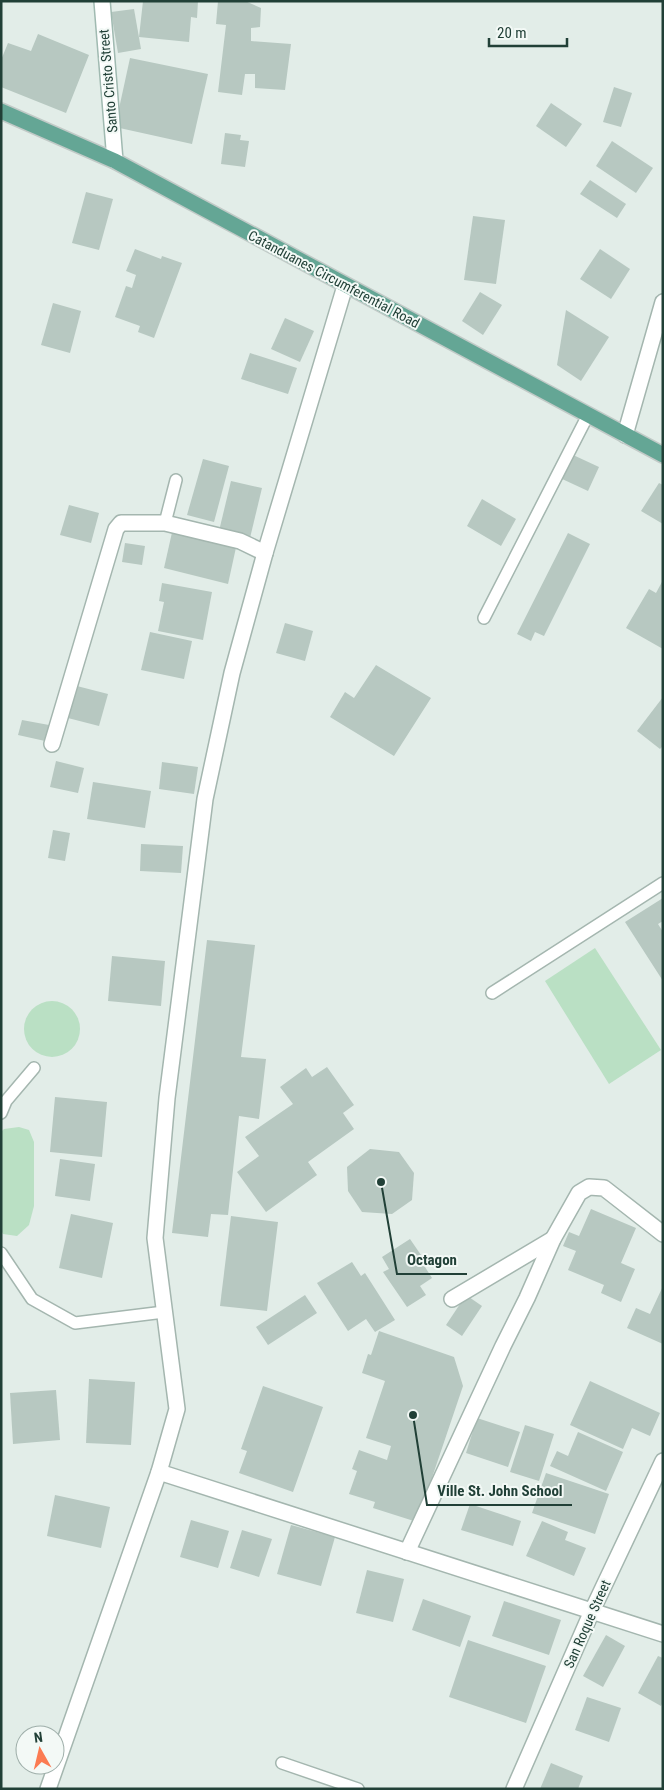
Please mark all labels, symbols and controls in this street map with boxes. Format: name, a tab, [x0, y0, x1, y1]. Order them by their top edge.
scale bar	[489, 15, 566, 47]
text: 20 m	[497, 24, 527, 42]
street label: Santo Cristo Street	[96, 29, 120, 133]
street label: Catanduanes Circumferential Road	[246, 227, 422, 331]
callout: Octagon	[397, 1244, 467, 1274]
text: Octagon	[407, 1251, 457, 1269]
callout: Ville St. John School	[427, 1475, 572, 1505]
text: Ville St. John School	[437, 1482, 563, 1500]
street label: San Roque Street	[560, 1577, 614, 1671]
north arrow	[15, 1725, 65, 1775]
text: N	[33, 1729, 44, 1746]

